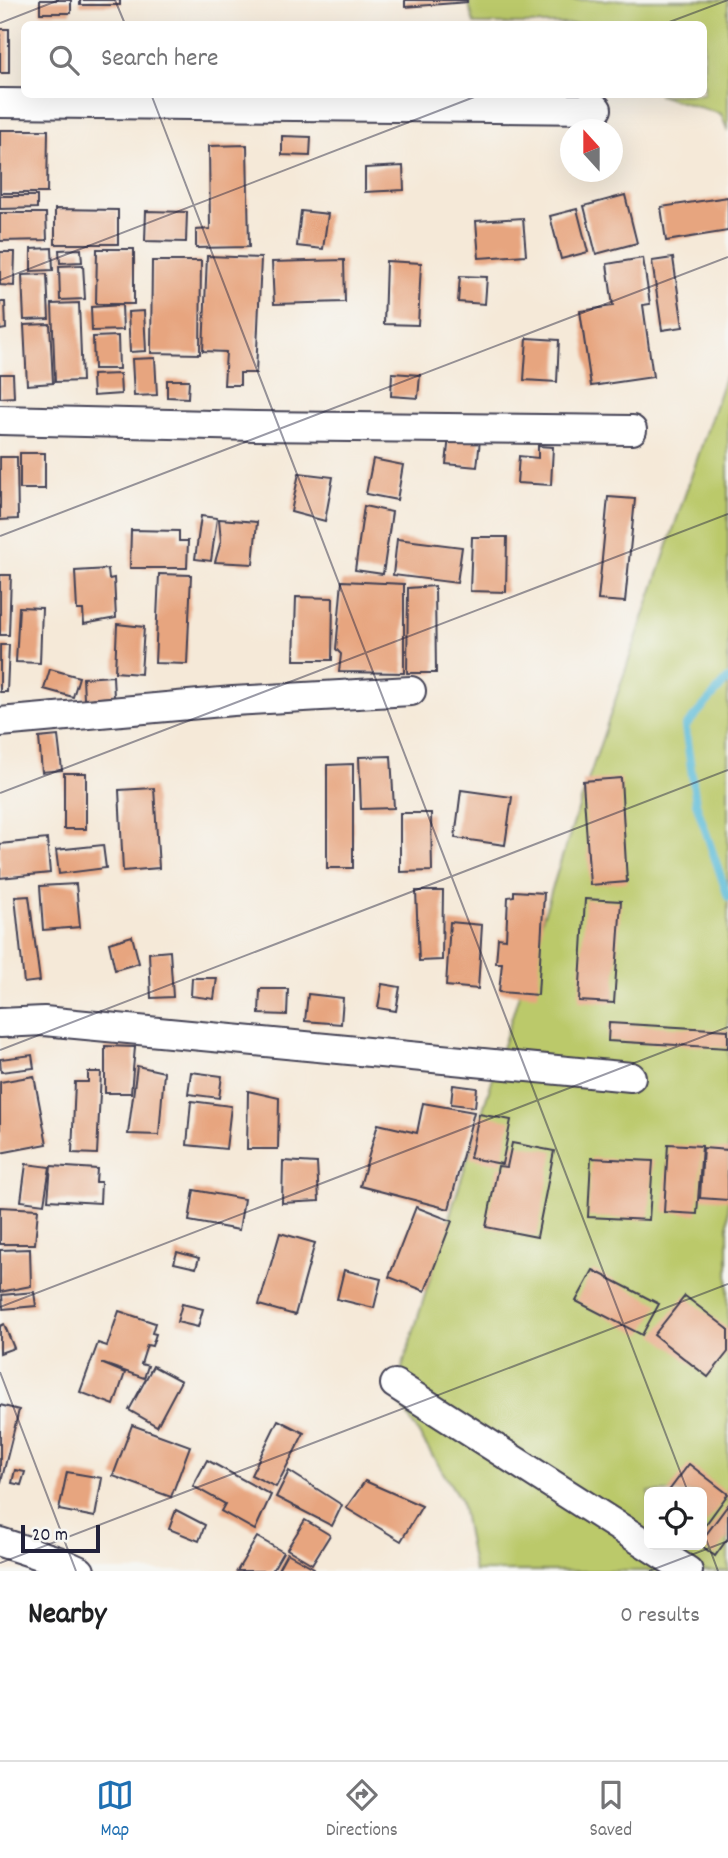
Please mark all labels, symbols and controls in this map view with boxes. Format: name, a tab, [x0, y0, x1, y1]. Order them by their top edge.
search box	[21, 21, 707, 98]
icon: search	[45, 41, 83, 79]
text: Search here	[101, 41, 219, 78]
north arrow	[560, 119, 623, 182]
map controls	[644, 1487, 707, 1550]
button: locate	[644, 1487, 707, 1550]
scale bar	[21, 1522, 100, 1554]
text: 20 m	[32, 1523, 68, 1550]
text: Nearby	[28, 1595, 106, 1638]
text: 0 results	[620, 1600, 700, 1633]
tab: Map	[96, 1776, 134, 1845]
tab: Directions	[326, 1776, 398, 1845]
tab: Saved	[590, 1776, 632, 1845]

